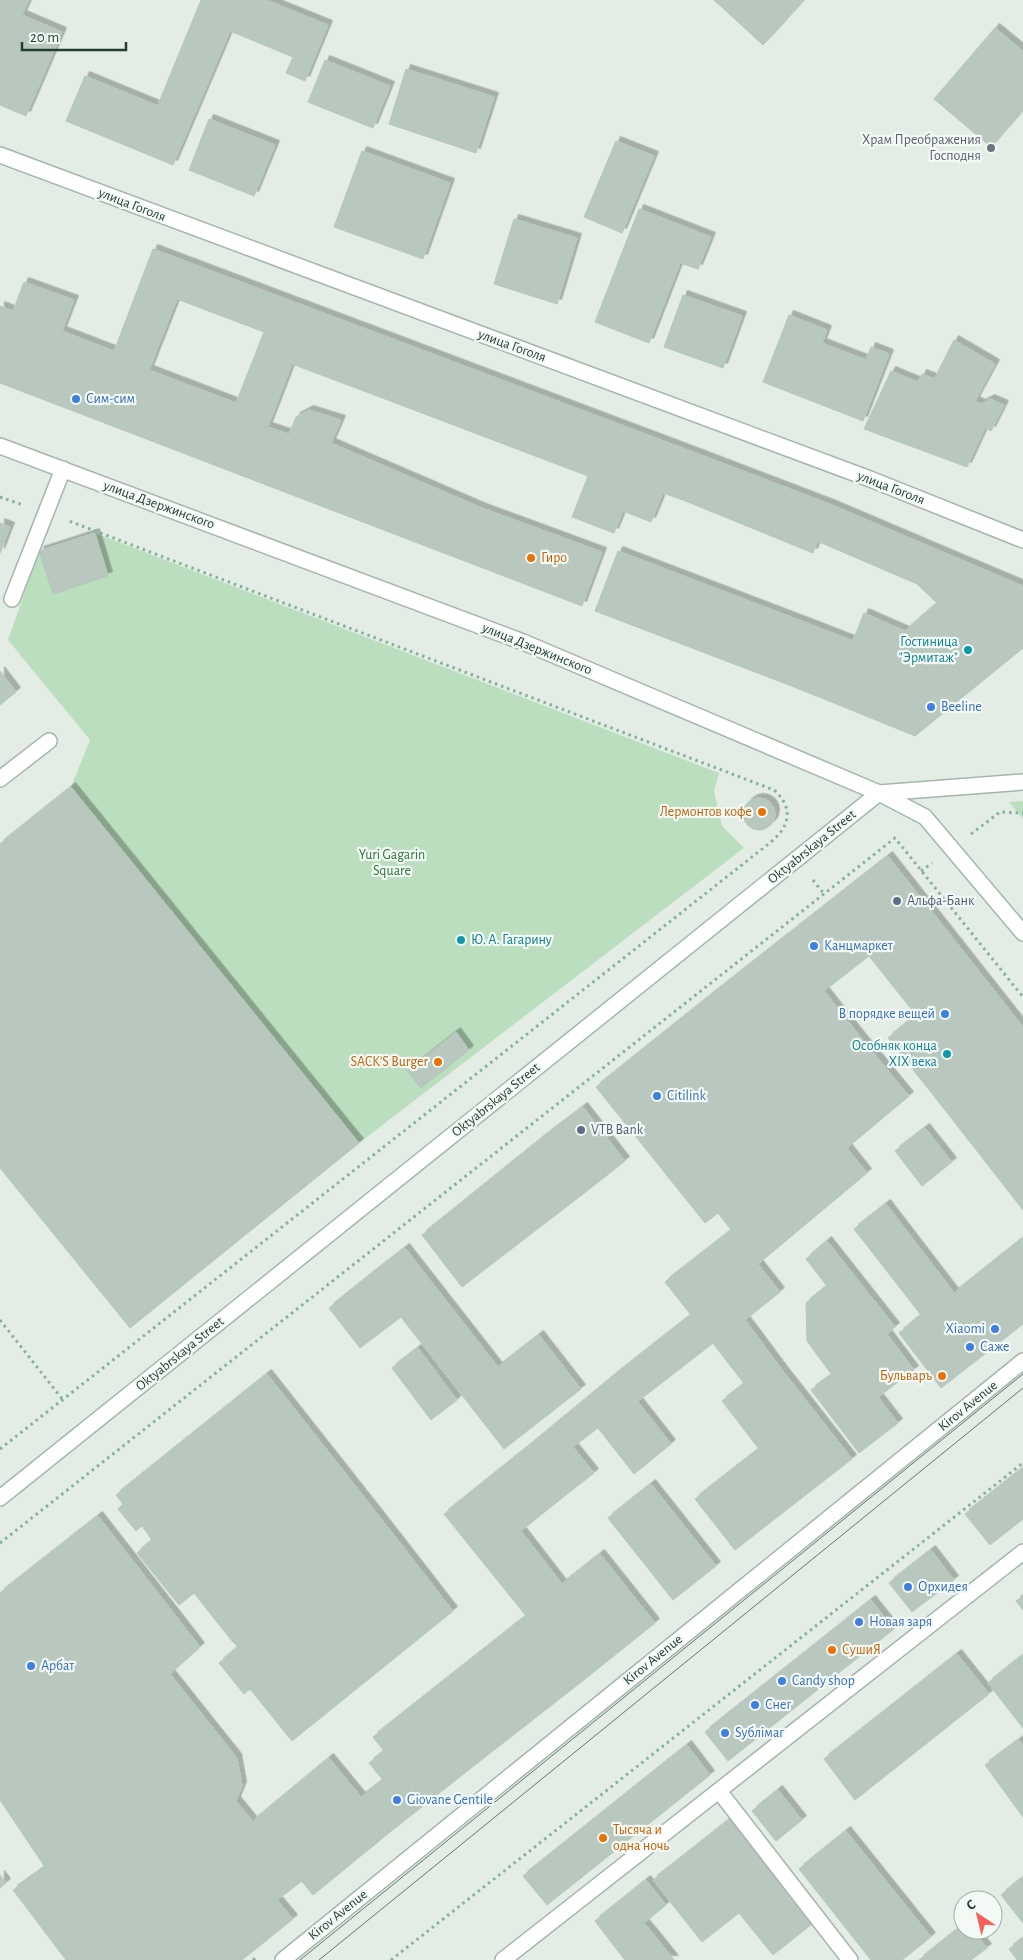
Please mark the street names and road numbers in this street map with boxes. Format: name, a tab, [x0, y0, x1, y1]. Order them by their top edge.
street label: улица Гоголя	[95, 185, 168, 224]
street label: улица Гоголя	[475, 327, 548, 365]
street label: улица Гоголя	[854, 468, 927, 507]
street label: улица Дзержинского	[101, 478, 217, 532]
street label: улица Дзержинского	[479, 620, 594, 678]
street label: Oktyabrskaya Street	[765, 807, 859, 887]
street label: Oktyabrskaya Street	[449, 1060, 543, 1140]
street label: Oktyabrskaya Street	[133, 1314, 227, 1394]
street label: Kirov Avenue	[936, 1378, 1000, 1434]
street label: Kirov Avenue	[621, 1632, 685, 1688]
street label: Kirov Avenue	[306, 1887, 370, 1943]

